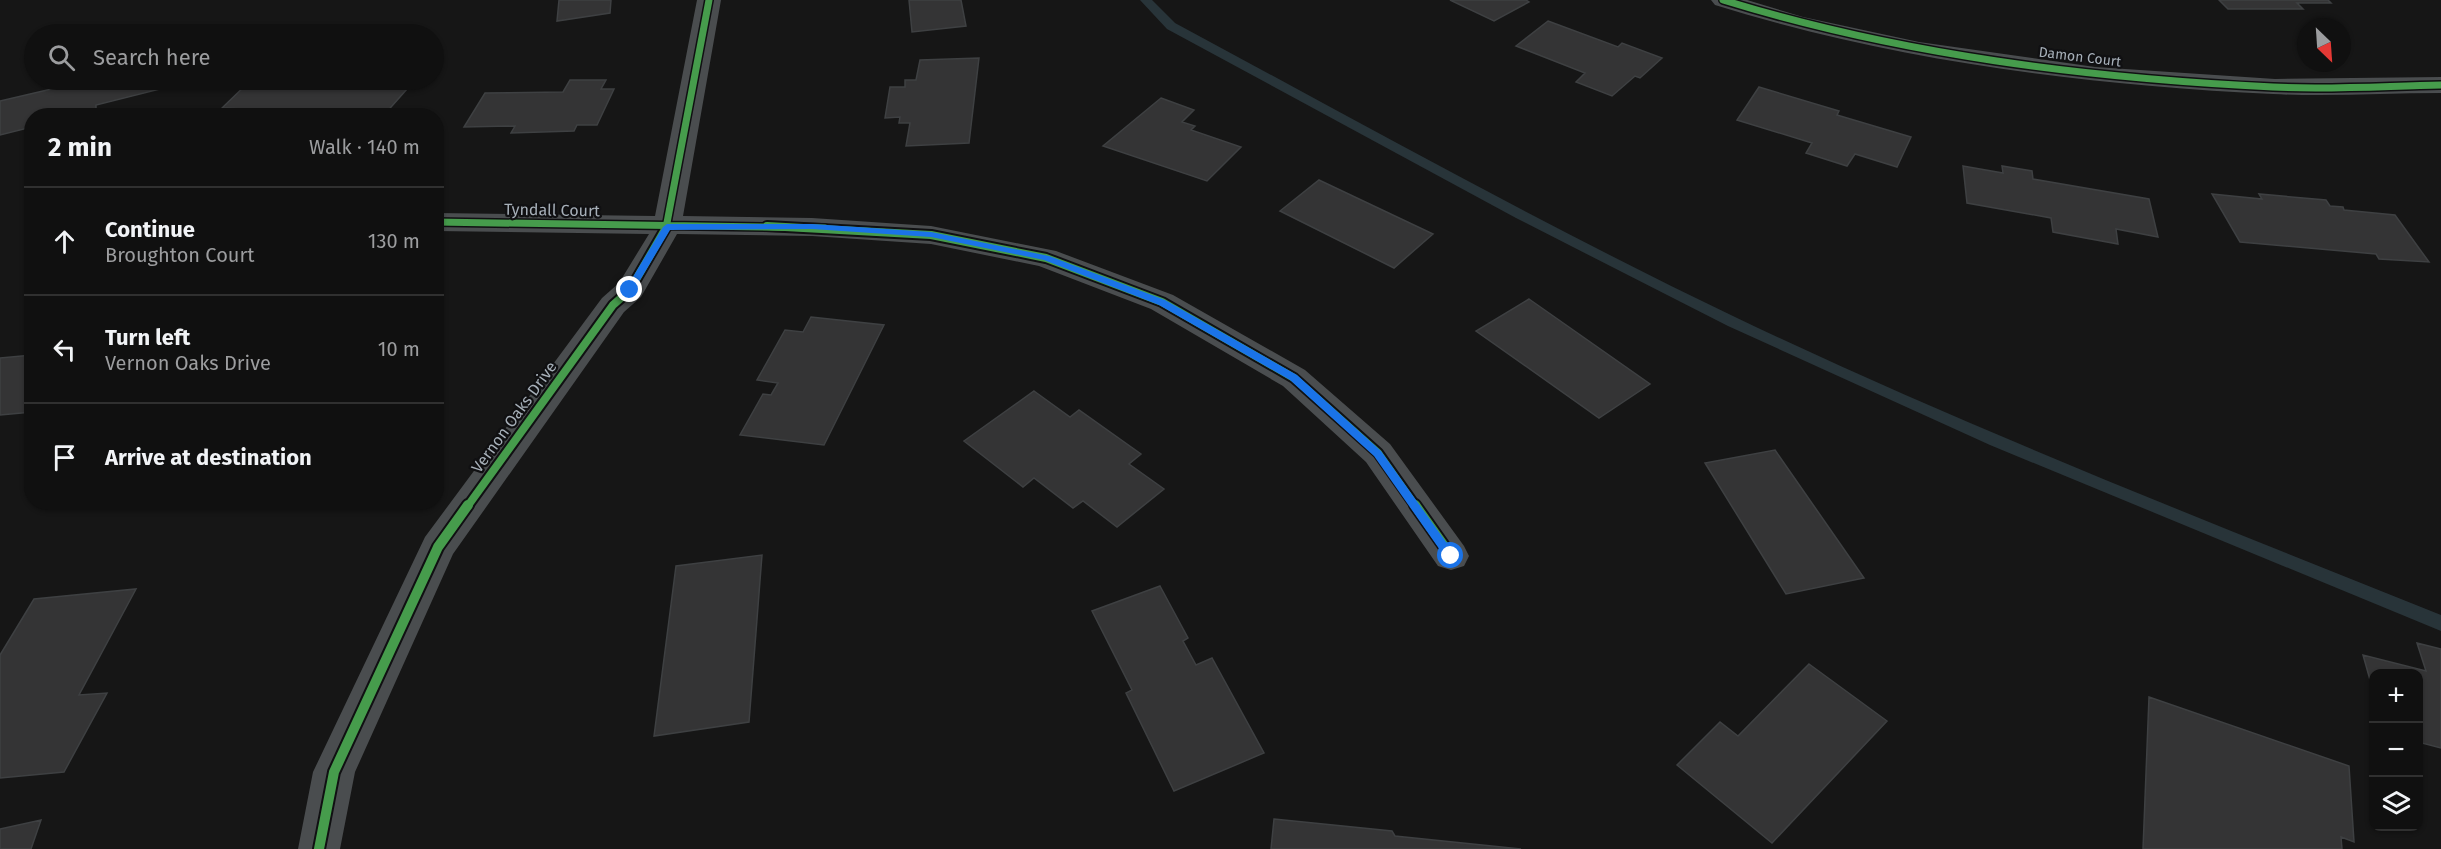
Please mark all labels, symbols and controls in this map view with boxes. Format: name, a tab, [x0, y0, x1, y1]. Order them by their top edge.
north arrow	[2297, 18, 2351, 72]
search box	[24, 24, 444, 90]
icon: search	[45, 41, 78, 74]
text: Search here	[93, 44, 211, 71]
street label: Damon Court	[2038, 44, 2123, 71]
text: 2 min	[48, 132, 112, 163]
text: Walk · 140 m	[309, 135, 420, 159]
street label: Tyndall Court	[504, 200, 600, 220]
text: Continue	[105, 216, 195, 243]
icon: ahead	[48, 225, 81, 258]
text: 130 m	[368, 229, 420, 253]
text: Broughton Court	[105, 243, 254, 267]
route end	[616, 276, 642, 302]
text: Turn left	[105, 324, 190, 351]
icon: left	[48, 333, 81, 366]
text: 10 m	[378, 337, 420, 361]
text: Vernon Oaks Drive	[105, 351, 271, 375]
street label: Vernon Oaks Drive	[467, 358, 561, 476]
icon: arrive	[48, 441, 81, 474]
text: Arrive at destination	[105, 444, 312, 471]
route start	[1437, 542, 1463, 568]
map controls	[2369, 669, 2423, 831]
button: +	[2369, 669, 2423, 723]
button: −	[2369, 723, 2423, 777]
button: layers	[2369, 777, 2423, 831]

